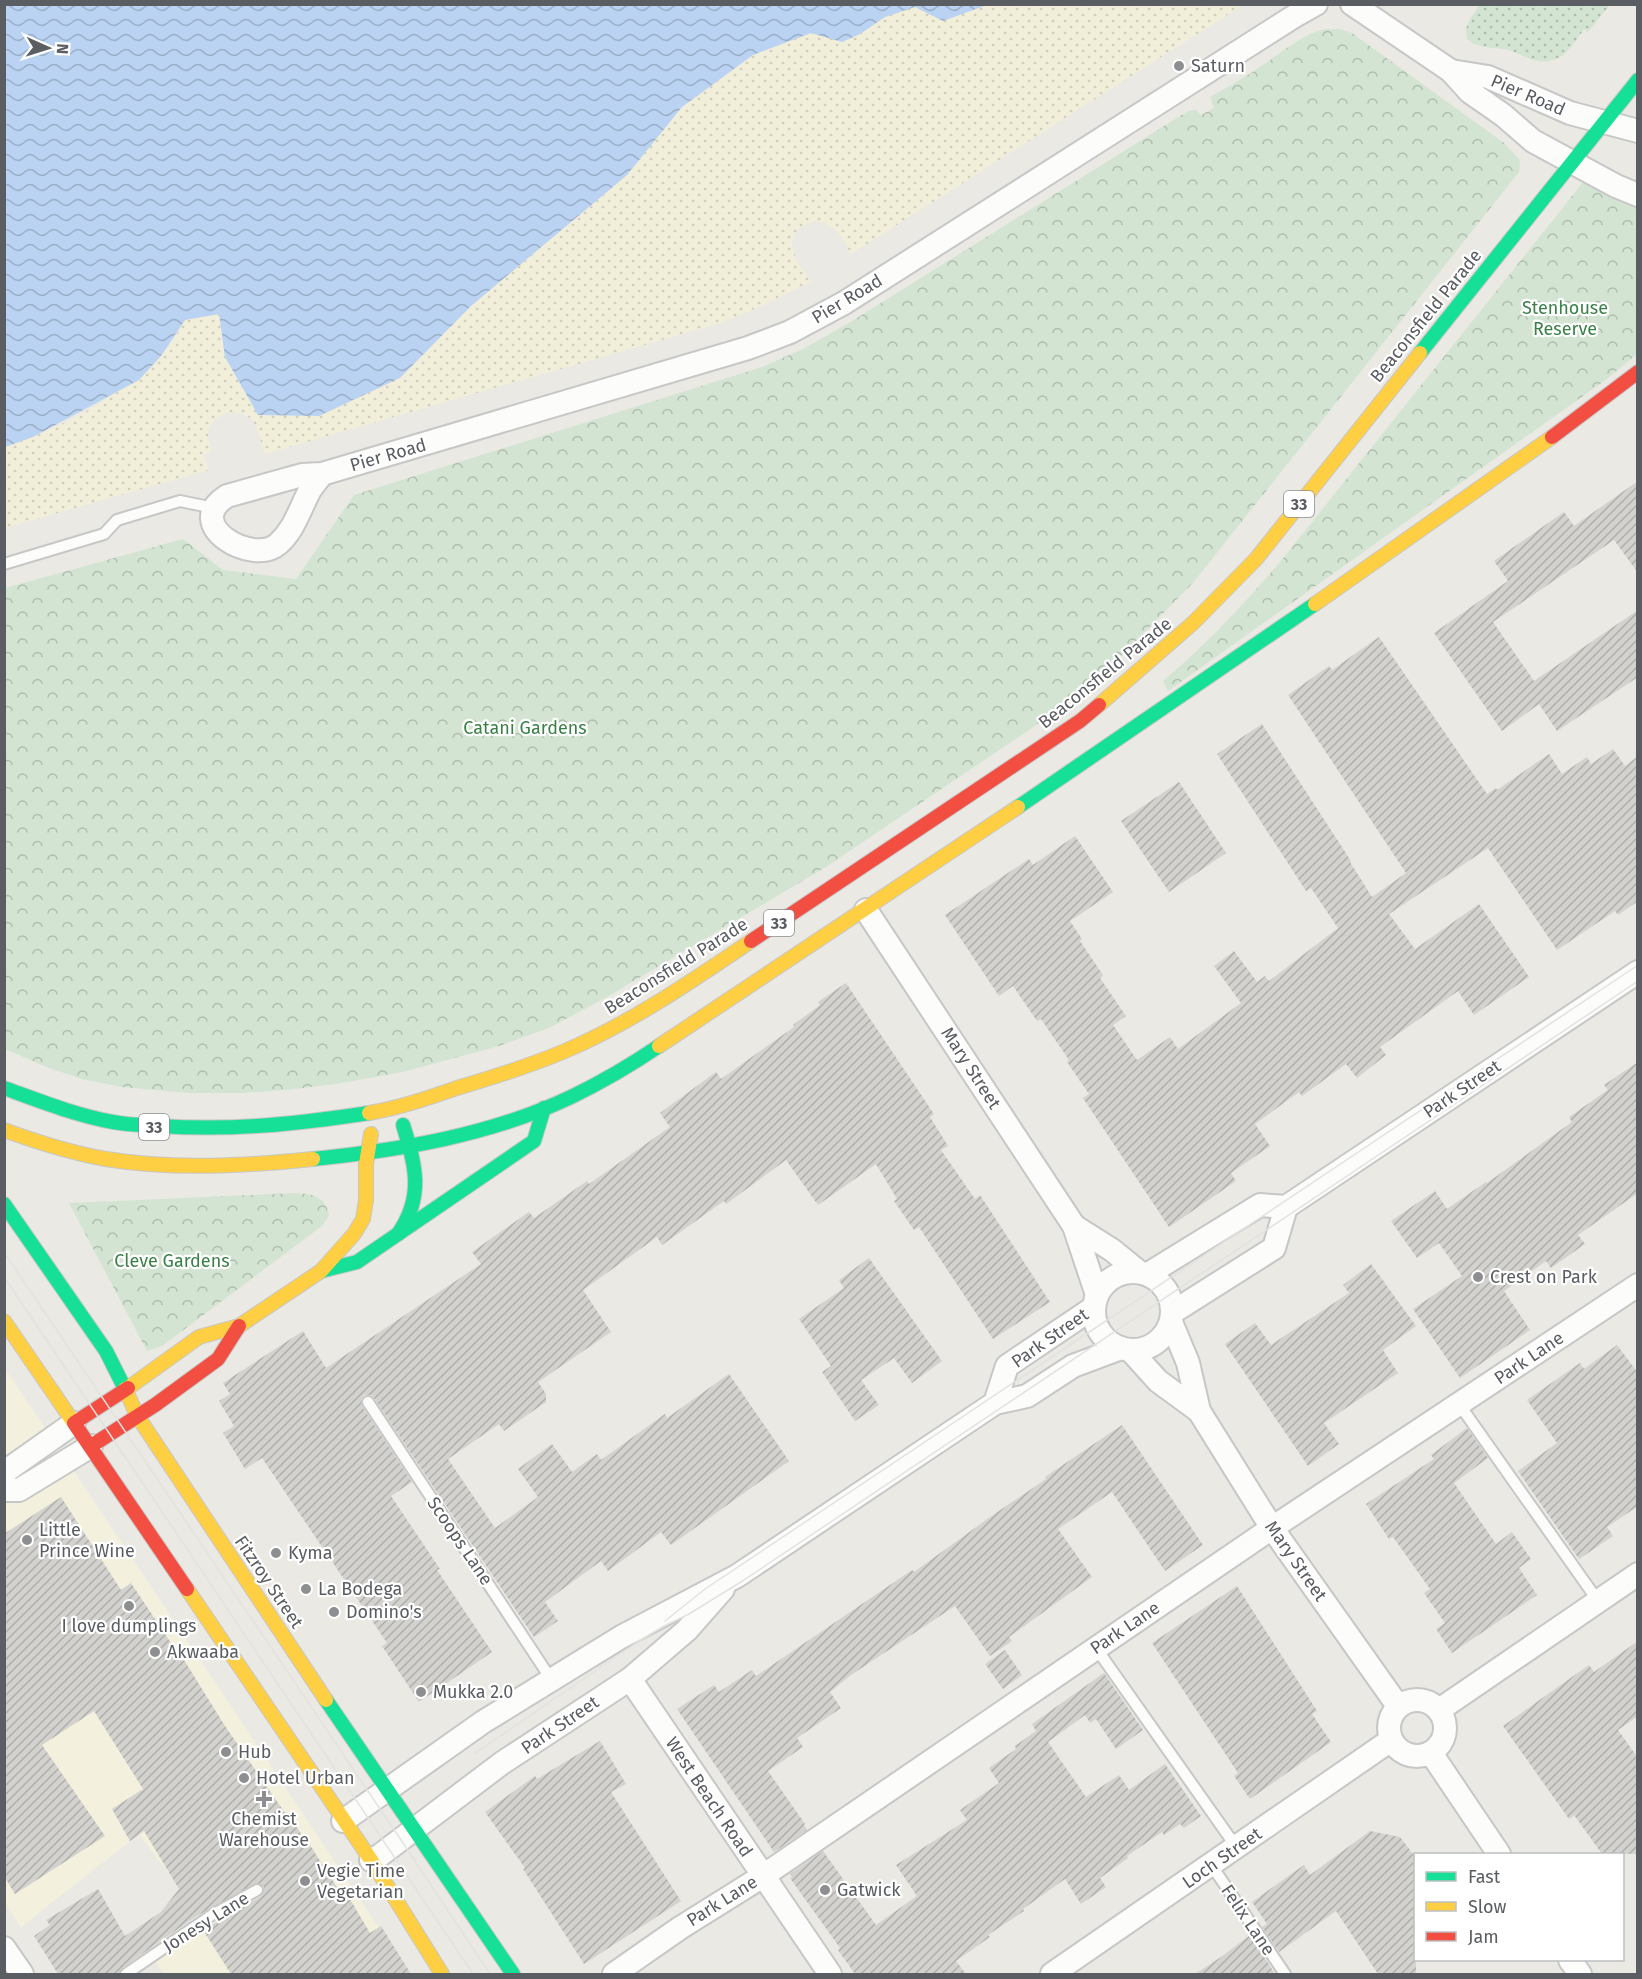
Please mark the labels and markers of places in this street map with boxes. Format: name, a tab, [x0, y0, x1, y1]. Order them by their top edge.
place label: Saturn	[1191, 55, 1245, 77]
marker: Saturn	[1172, 59, 1186, 73]
place label: Crest on Park	[1490, 1266, 1598, 1288]
marker: Crest on Park	[1471, 1270, 1485, 1284]
place label: Little Prince Wine	[39, 1519, 135, 1562]
marker: Little Prince Wine	[20, 1533, 34, 1547]
place label: Kyma	[288, 1542, 333, 1564]
marker: Kyma	[269, 1546, 283, 1560]
place label: La Bodega	[318, 1578, 402, 1600]
marker: La Bodega	[299, 1582, 313, 1596]
marker: I love dumplings	[122, 1599, 136, 1613]
place label: Domino's	[346, 1601, 422, 1623]
marker: Domino's	[327, 1605, 341, 1619]
place label: I love dumplings	[62, 1615, 196, 1637]
place label: Akwaaba	[167, 1641, 239, 1663]
marker: Akwaaba	[148, 1645, 162, 1659]
place label: Mukka 2.0	[433, 1681, 513, 1703]
marker: Mukka 2.0	[414, 1685, 428, 1699]
place label: Hub	[238, 1741, 271, 1763]
marker: Hub	[219, 1745, 233, 1759]
place label: Hotel Urban	[256, 1767, 355, 1789]
marker: Hotel Urban	[237, 1771, 251, 1785]
marker: Chemist Warehouse	[257, 1792, 271, 1806]
place label: Chemist Warehouse	[219, 1808, 309, 1851]
place label: Vegie Time Vegetarian	[317, 1860, 405, 1903]
marker: Vegie Time Vegetarian	[298, 1874, 312, 1888]
place label: Gatwick	[837, 1879, 901, 1901]
marker: Gatwick	[818, 1883, 832, 1897]

